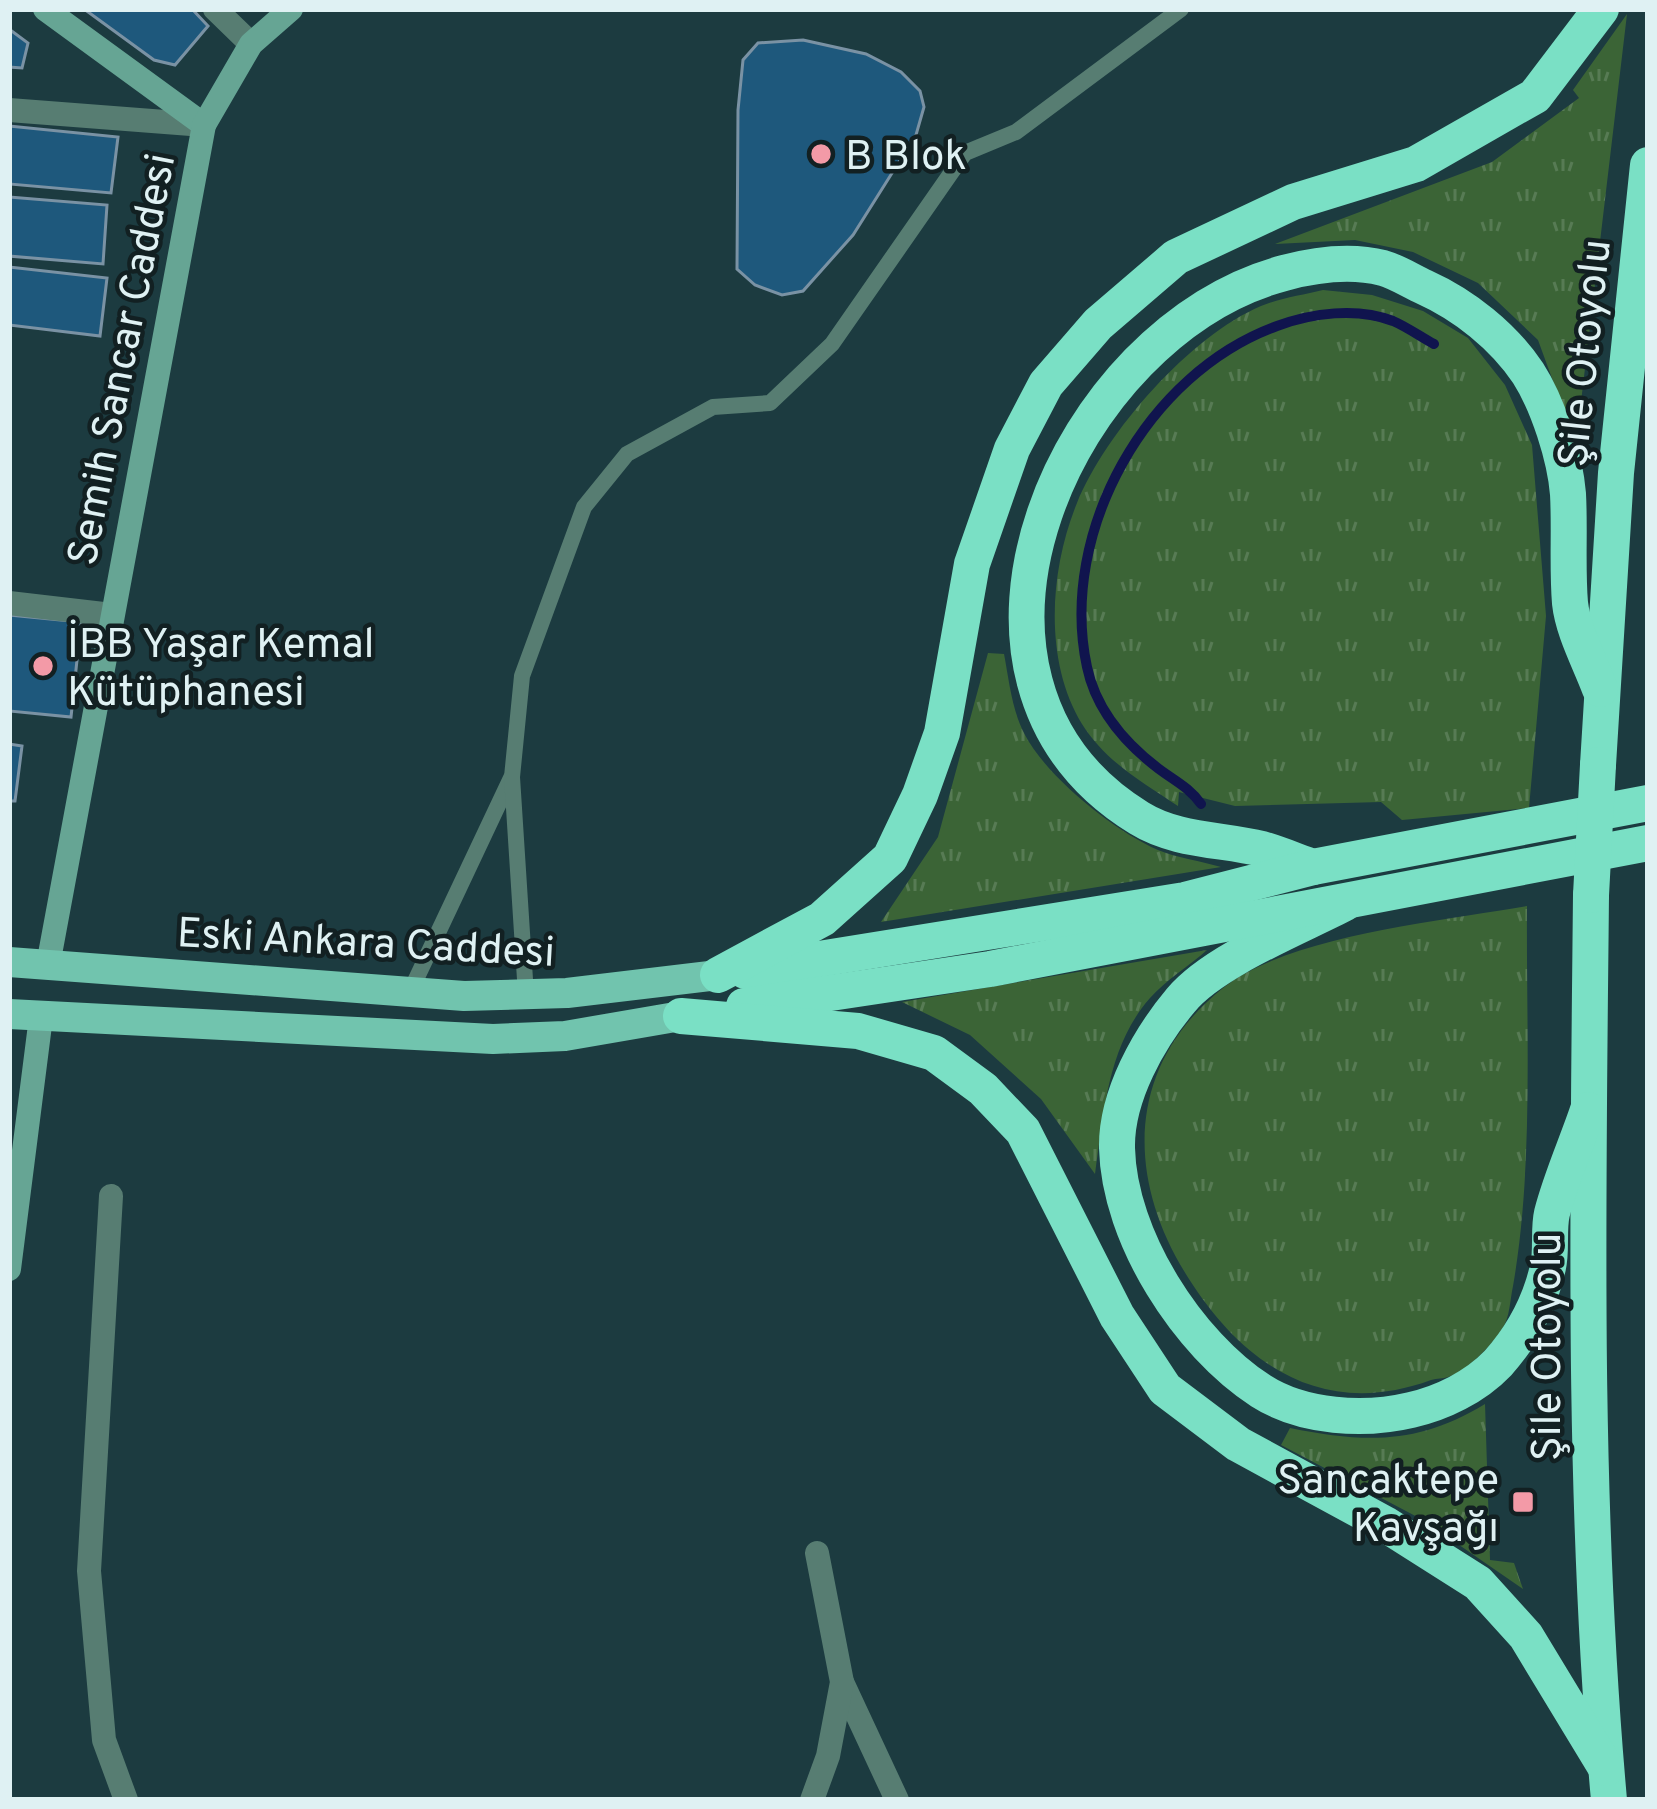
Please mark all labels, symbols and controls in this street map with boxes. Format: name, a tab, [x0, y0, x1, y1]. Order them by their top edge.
place label: B Blok	[845, 132, 967, 185]
marker: B Blok	[808, 141, 834, 167]
street label: Semih Sancar Caddesi	[58, 149, 190, 570]
street label: Şile Otoyolu	[1549, 237, 1626, 470]
place label: İBB Yaşar Kemal Kütüphanesi	[67, 619, 375, 721]
marker: İBB Yaşar Kemal Kütüphanesi	[30, 653, 56, 679]
street label: Eski Ankara Caddesi	[175, 909, 556, 982]
street label: Şile Otoyolu	[1523, 1233, 1576, 1461]
place label: Sancaktepe Kavşağı	[1277, 1456, 1499, 1557]
marker: Sancaktepe Kavşağı	[1510, 1489, 1536, 1515]

